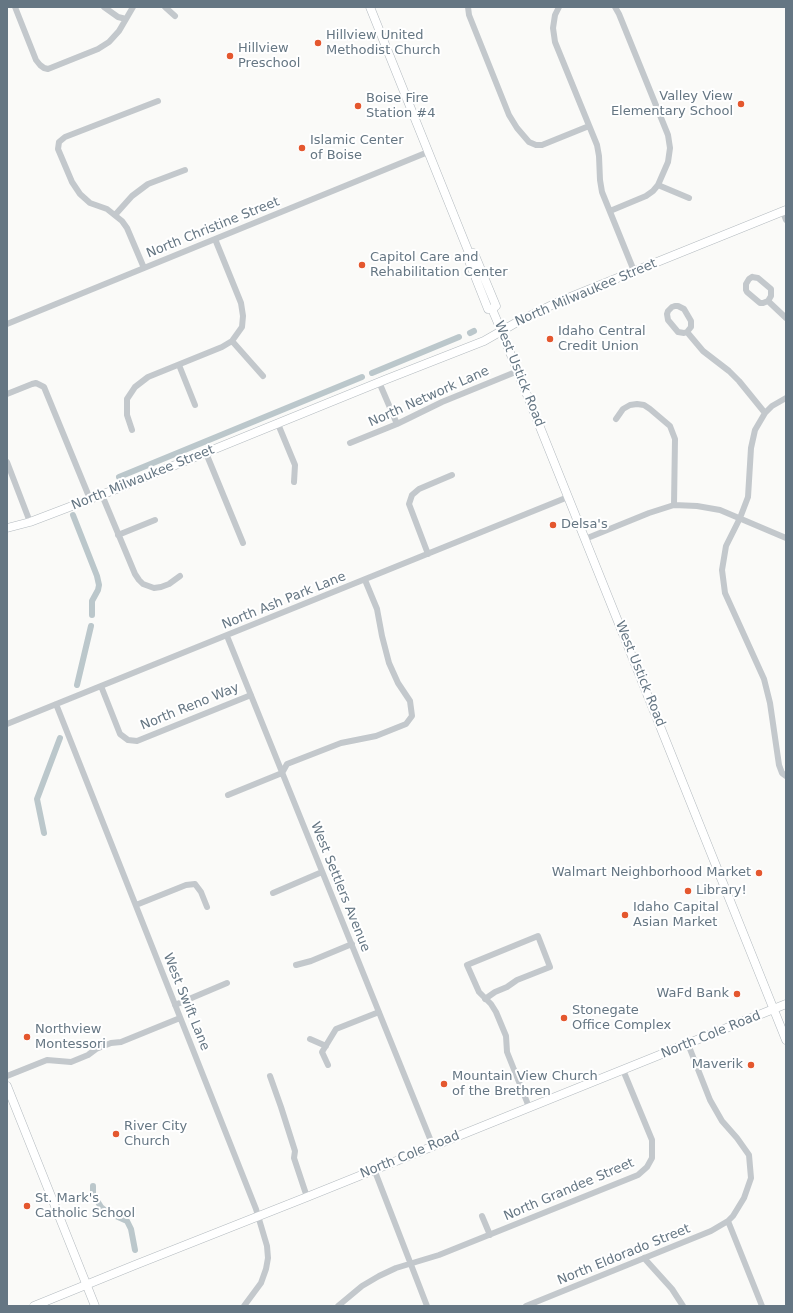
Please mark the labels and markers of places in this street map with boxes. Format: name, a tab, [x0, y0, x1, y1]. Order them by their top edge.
place label: Hillview United Methodist Church	[326, 28, 440, 59]
marker: Hillview United Methodist Church	[313, 38, 323, 48]
place label: Hillview Preschool	[238, 41, 300, 72]
marker: Hillview Preschool	[225, 51, 235, 61]
place label: Valley View Elementary School	[611, 89, 733, 120]
place label: Boise Fire Station #4	[366, 91, 436, 122]
marker: Valley View Elementary School	[736, 99, 746, 109]
marker: Boise Fire Station #4	[353, 101, 363, 111]
place label: Islamic Center of Boise	[310, 133, 403, 164]
marker: Islamic Center of Boise	[297, 143, 307, 153]
place label: Capitol Care and Rehabilitation Center	[370, 250, 508, 281]
marker: Capitol Care and Rehabilitation Center	[357, 260, 367, 270]
place label: Idaho Central Credit Union	[558, 324, 646, 355]
marker: Idaho Central Credit Union	[545, 334, 555, 344]
place label: Delsa's	[561, 517, 608, 533]
marker: Delsa's	[548, 520, 558, 530]
place label: Walmart Neighborhood Market	[552, 865, 751, 881]
marker: Walmart Neighborhood Market	[754, 868, 764, 878]
place label: Library!	[696, 883, 747, 899]
marker: Library!	[683, 886, 693, 896]
place label: Idaho Capital Asian Market	[633, 900, 719, 931]
marker: Idaho Capital Asian Market	[620, 910, 630, 920]
place label: WaFd Bank	[656, 986, 729, 1002]
marker: WaFd Bank	[732, 989, 742, 999]
place label: Stonegate Office Complex	[572, 1003, 671, 1034]
marker: Stonegate Office Complex	[559, 1013, 569, 1023]
place label: Northview Montessori	[35, 1022, 106, 1053]
marker: Northview Montessori	[22, 1032, 32, 1042]
place label: Maverik	[692, 1057, 743, 1073]
marker: Maverik	[746, 1060, 756, 1070]
place label: Mountain View Church of the Brethren	[452, 1069, 598, 1100]
marker: Mountain View Church of the Brethren	[439, 1079, 449, 1089]
place label: River City Church	[124, 1119, 187, 1150]
marker: River City Church	[111, 1129, 121, 1139]
place label: St. Mark's Catholic School	[35, 1191, 135, 1222]
marker: St. Mark's Catholic School	[22, 1201, 32, 1211]

